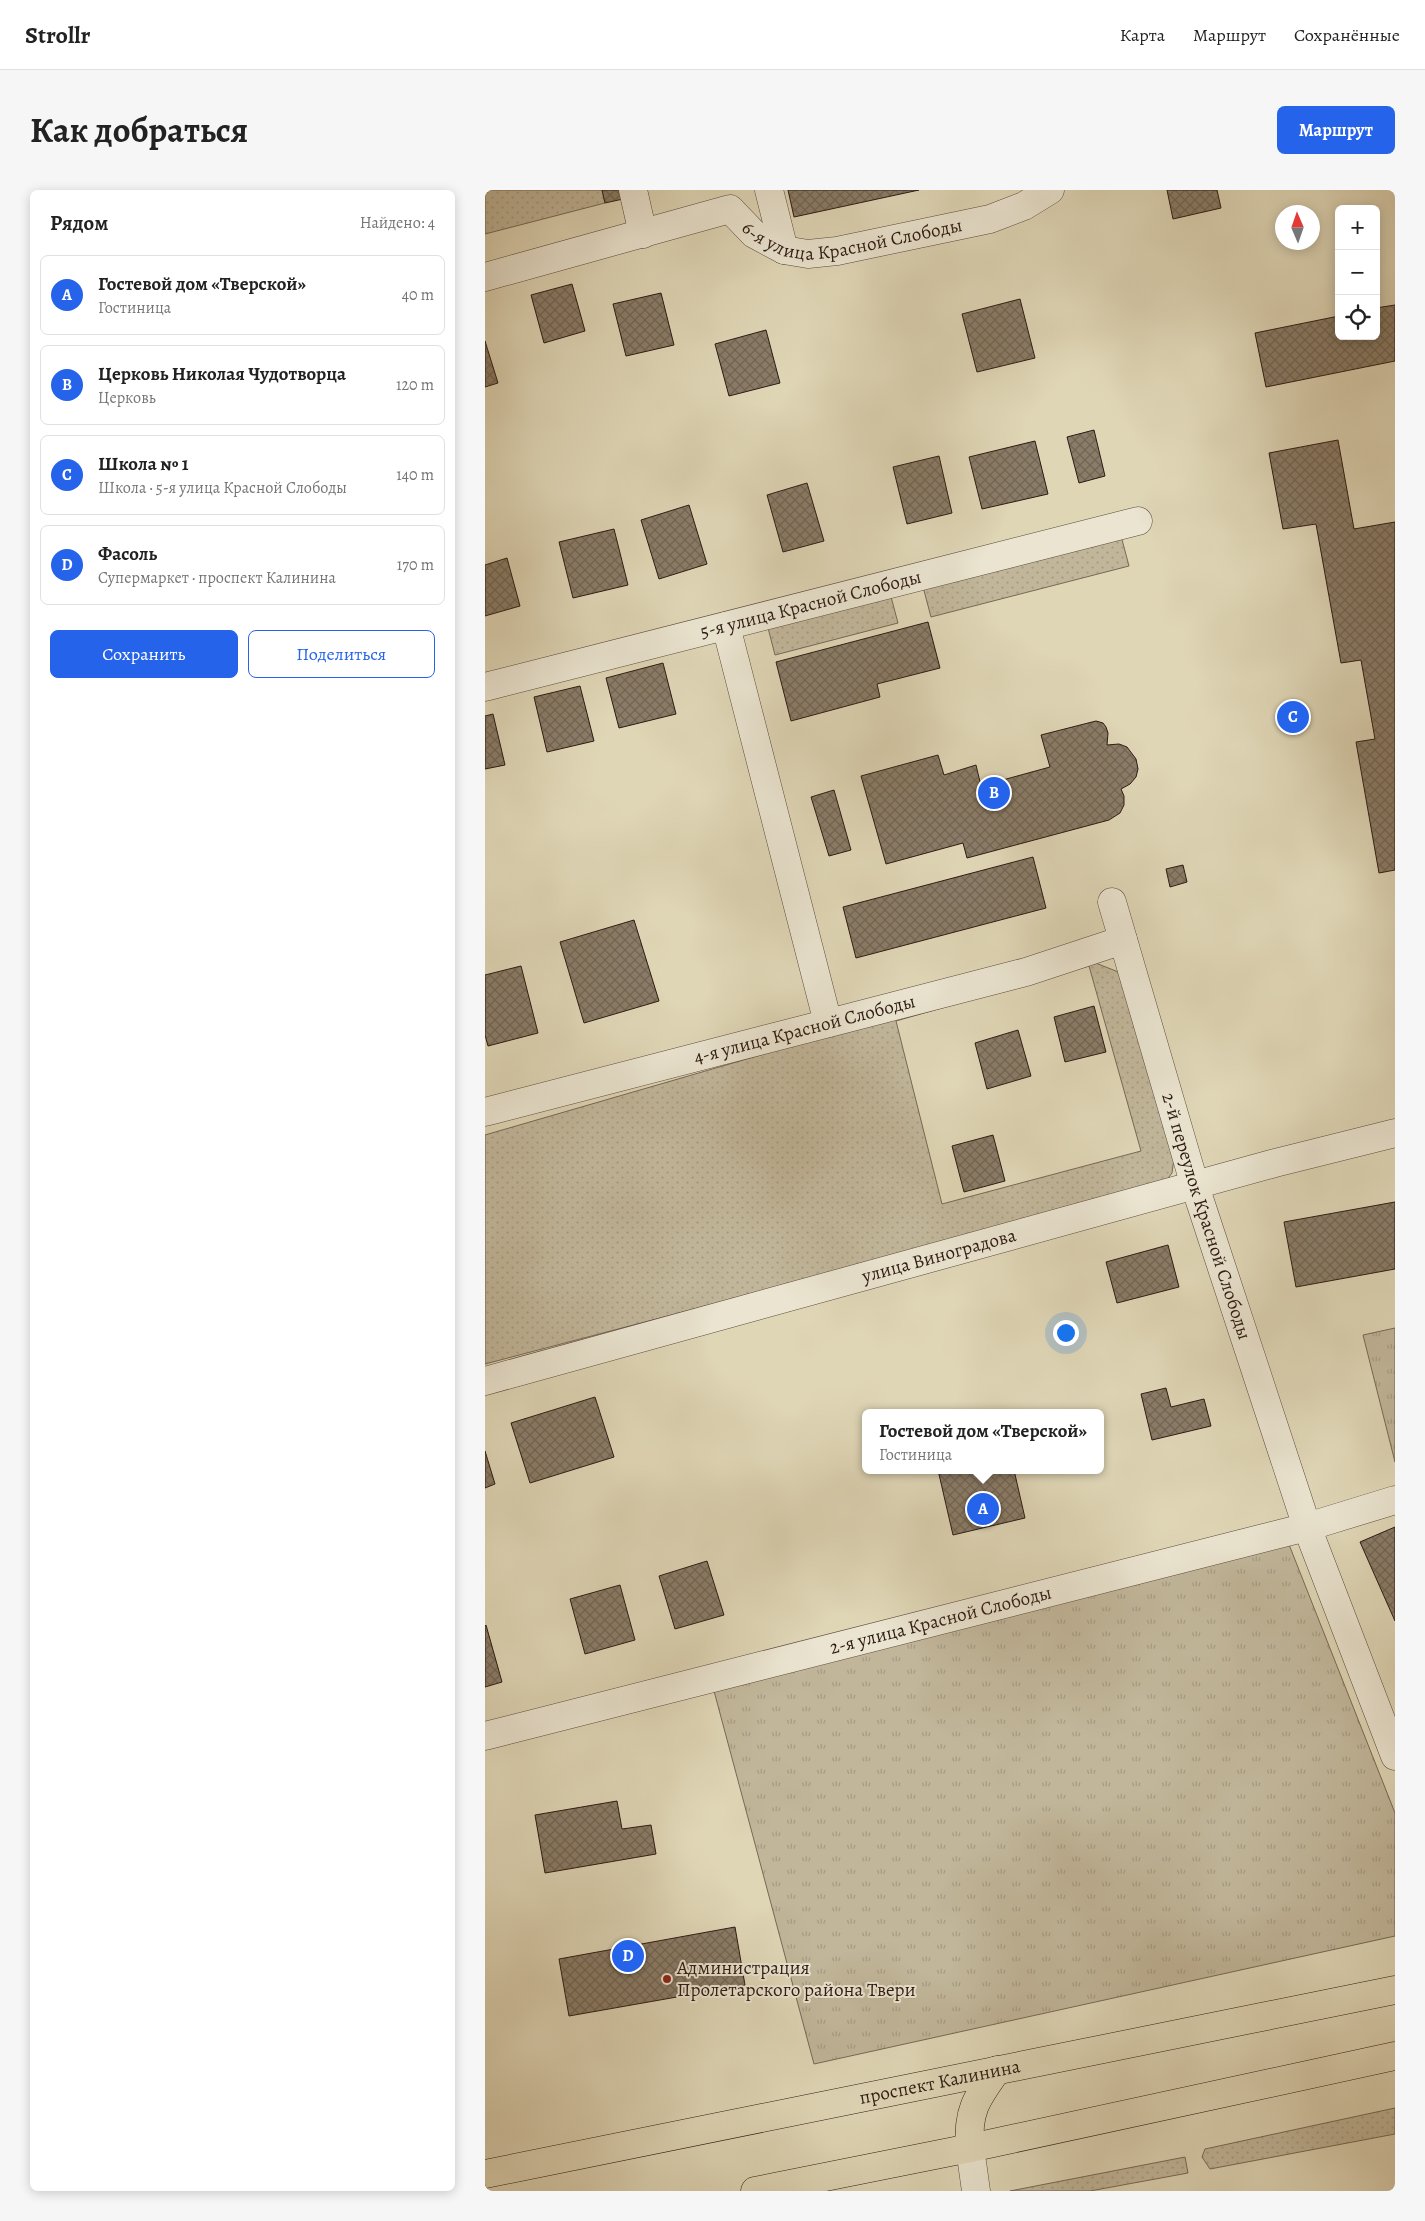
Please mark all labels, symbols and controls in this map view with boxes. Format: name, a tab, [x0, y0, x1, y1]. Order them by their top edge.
text: Strollr	[25, 19, 90, 51]
text: Карта	[1120, 23, 1165, 47]
text: Маршрут	[1193, 23, 1266, 47]
text: Сохранённые	[1294, 23, 1400, 47]
text: Как добраться	[30, 106, 248, 154]
button: Маршрут	[1277, 106, 1395, 154]
north arrow	[1275, 205, 1320, 250]
map controls	[1335, 205, 1380, 340]
button: +	[1335, 205, 1380, 250]
street label: 6-я улица Красной Слободы	[741, 208, 969, 234]
text: Рядом	[50, 209, 108, 237]
text: Найдено: 4	[360, 212, 435, 234]
text: 6-я улица Красной Слободы	[736, 212, 964, 267]
button: −	[1335, 250, 1380, 295]
text: Гостевой дом «Тверской»	[98, 271, 306, 297]
text: A	[62, 284, 72, 306]
text: 40 m	[402, 284, 434, 306]
button: locate	[1335, 295, 1380, 340]
text: Гостиница	[98, 297, 171, 319]
text: Церковь Николая Чудотворца	[98, 361, 346, 387]
text: B	[62, 374, 72, 396]
text: 120 m	[396, 374, 434, 396]
text: Церковь	[98, 387, 156, 409]
text: Школа № 1	[98, 451, 189, 477]
text: C	[62, 464, 72, 486]
text: 140 m	[396, 464, 434, 486]
text: Школа · 5-я улица Красной Слободы	[98, 477, 347, 499]
text: Фасоль	[98, 541, 157, 567]
text: D	[61, 554, 73, 576]
text: 170 m	[397, 554, 434, 576]
street label: 5-я улица Красной Слободы	[697, 564, 924, 645]
text: Супермаркет · проспект Калинина	[98, 567, 336, 589]
button: Сохранить	[50, 630, 238, 678]
button: Поделиться	[248, 630, 435, 678]
pin: C	[1277, 698, 1309, 736]
pin: B	[978, 774, 1010, 812]
street label: 4-я улица Красной Слободы	[691, 988, 918, 1070]
street label: 2-й переулок Красной Слободы	[1155, 1090, 1258, 1343]
street label: улица Виноградова	[858, 1222, 1019, 1290]
your location	[1053, 1320, 1079, 1346]
popup	[862, 1409, 1104, 1474]
text: Гостевой дом «Тверской»	[879, 1418, 1087, 1444]
text: Гостиница	[879, 1444, 952, 1466]
pin: A	[967, 1490, 999, 1528]
street label: 2-я улица Красной Слободы	[827, 1579, 1054, 1661]
pin: D	[612, 1937, 644, 1975]
place label: Администрация Пролетарского района Твери	[676, 1955, 916, 2003]
marker: Администрация Пролетарского района Твери	[661, 1973, 673, 1985]
street label: проспект Калинина	[857, 2053, 1023, 2111]

